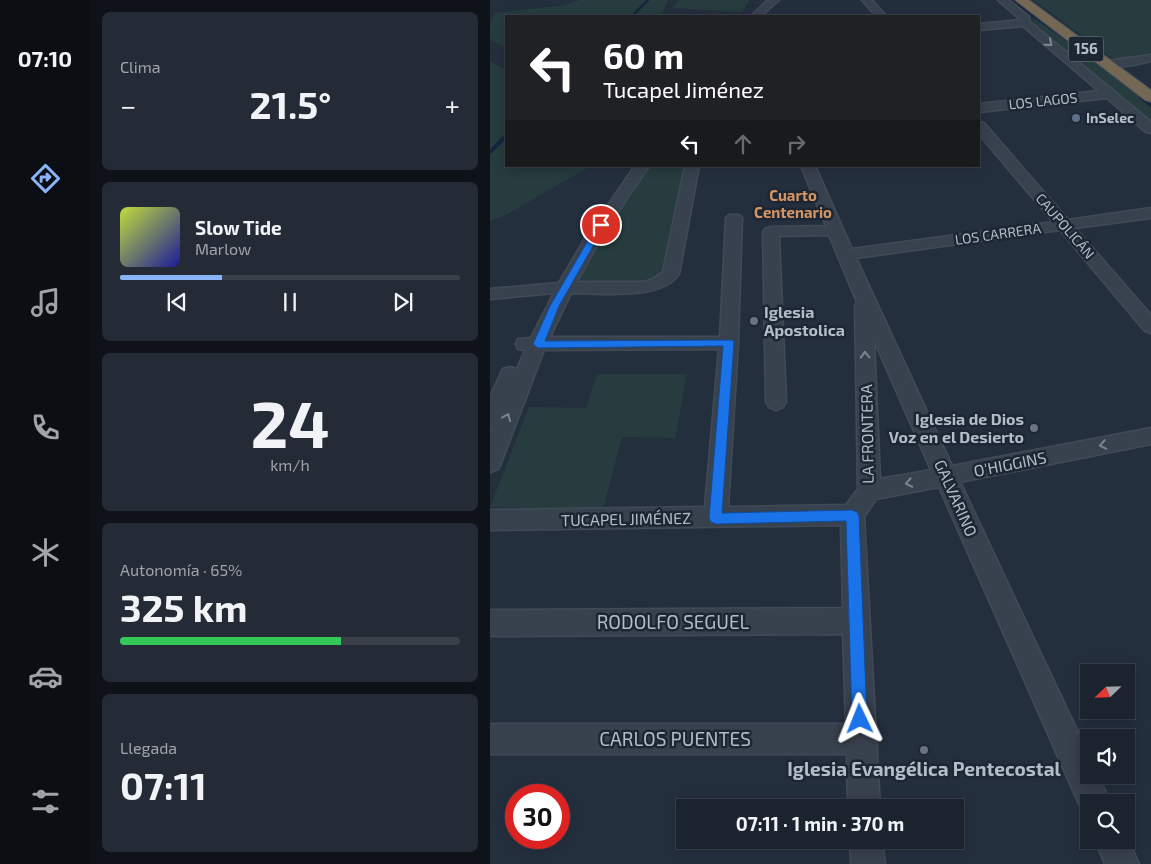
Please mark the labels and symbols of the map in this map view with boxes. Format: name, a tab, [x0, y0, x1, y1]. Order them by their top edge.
road number: 156	[1068, 36, 1104, 62]
one-way arrow	[1043, 38, 1052, 47]
street label: LOS LAGOS	[1008, 88, 1078, 113]
place label: InSelec	[1086, 109, 1134, 126]
marker: InSelec	[1070, 112, 1082, 124]
district label: Cuarto Centenario	[754, 186, 832, 221]
street label: CAUPOLICÁN	[1032, 190, 1098, 262]
pin	[580, 204, 622, 246]
street label: LOS CARRERA	[954, 219, 1042, 248]
place label: Iglesia Apostolica	[764, 302, 845, 339]
marker: Iglesia Apostolica	[748, 315, 760, 327]
one-way arrow	[860, 351, 870, 358]
street label: LA FRONTERA	[856, 384, 877, 484]
place label: Iglesia de Dios Voz en el Desierto	[889, 409, 1024, 446]
one-way arrow	[501, 413, 512, 422]
marker: Iglesia de Dios Voz en el Desierto	[1028, 422, 1040, 434]
one-way arrow	[1099, 440, 1108, 450]
street label: O'HIGGINS	[972, 447, 1048, 480]
street label: GALVARINO	[931, 456, 982, 539]
one-way arrow	[905, 478, 914, 488]
street label: TUCAPEL JIMÉNEZ	[561, 508, 691, 529]
street label: RODOLFO SEGUEL	[597, 610, 750, 633]
north arrow	[1080, 664, 1135, 719]
position arrow	[833, 692, 885, 744]
street label: CARLOS PUENTES	[599, 727, 751, 750]
marker: Iglesia Evangélica Pentecostal	[918, 744, 930, 756]
place label: Iglesia Evangélica Pentecostal	[787, 757, 1061, 780]
speed limit sign: 30	[505, 784, 570, 849]

